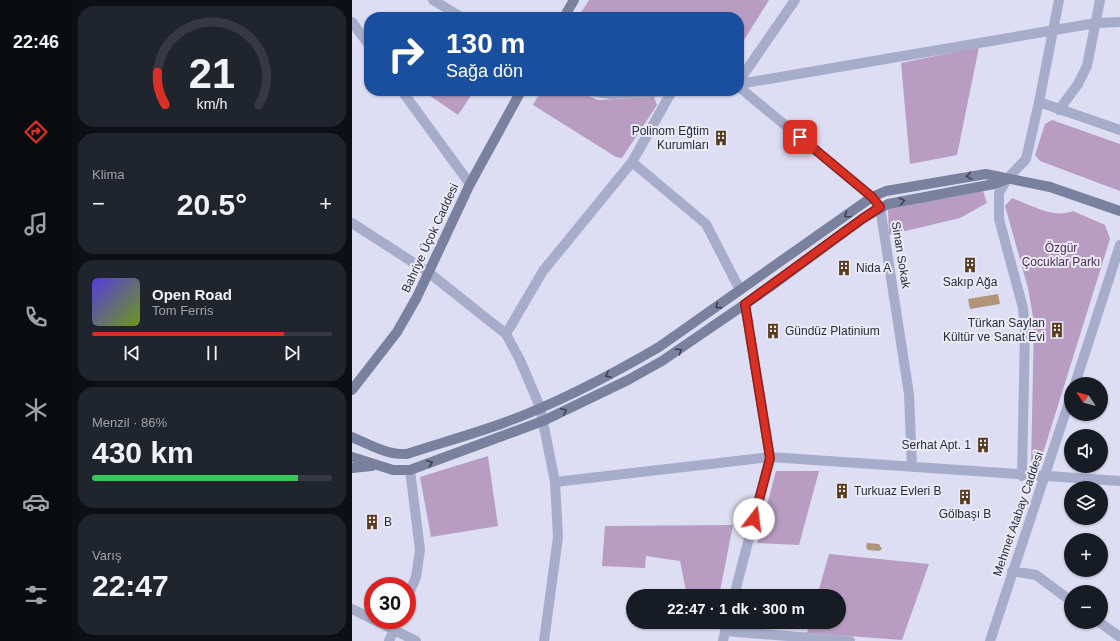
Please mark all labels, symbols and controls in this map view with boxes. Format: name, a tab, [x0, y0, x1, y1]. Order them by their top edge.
icon: right	[380, 28, 432, 80]
text: 130 m	[446, 28, 525, 59]
text: 22:46	[13, 32, 59, 52]
text: 21	[189, 49, 235, 96]
text: Sağa dön	[446, 61, 523, 81]
text: km/h	[197, 95, 228, 111]
icon: directions	[22, 118, 50, 146]
pin	[783, 120, 817, 154]
place label: Polinom Eğtim Kurumları	[632, 124, 709, 152]
icon: arrive	[789, 126, 811, 148]
building icon: Polinom Eğtim Kurumları	[712, 129, 730, 147]
text: Klima	[92, 167, 125, 182]
one-way arrow	[966, 171, 972, 180]
street label: Bahriye Üçok Caddesi	[399, 181, 461, 295]
text: 20.5°	[177, 188, 247, 221]
text: −	[92, 191, 105, 216]
text: +	[319, 191, 332, 216]
one-way arrow	[899, 197, 905, 206]
icon: music	[22, 210, 50, 238]
one-way arrow	[844, 210, 851, 218]
street label: Sinan Sokak	[889, 221, 913, 290]
park label: Özgür Çocuklar Parkı	[1022, 241, 1100, 269]
building icon: Sakıp Ağa	[961, 256, 979, 274]
building icon: Nida A	[835, 259, 853, 277]
place label: Nida A	[856, 261, 891, 275]
place label: Sakıp Ağa	[943, 275, 998, 289]
text: Open Road	[152, 286, 232, 303]
one-way arrow	[715, 301, 722, 309]
icon: phone	[22, 303, 50, 331]
text: Tom Ferris	[152, 303, 213, 318]
place label: Türkan Saylan Kültür ve Sanat Evi	[943, 316, 1045, 344]
building icon: Türkan Saylan Kültür ve Sanat Evi	[1048, 321, 1066, 339]
building icon: Gündüz Platinium	[764, 322, 782, 340]
place label: Gündüz Platinium	[785, 324, 880, 338]
icon: previous	[121, 342, 143, 364]
icon: pause	[201, 342, 223, 364]
icon: next	[281, 342, 303, 364]
one-way arrow	[675, 348, 682, 356]
one-way arrow	[605, 370, 612, 378]
north arrow	[1064, 377, 1108, 421]
map controls	[1064, 377, 1108, 629]
icon: climate	[22, 396, 50, 424]
one-way arrow	[560, 408, 567, 416]
text: Menzil · 86%	[92, 415, 167, 430]
button: sound	[1064, 429, 1108, 473]
text: 430 km	[92, 436, 194, 469]
building icon: Serhat Apt. 1	[974, 436, 992, 454]
place label: Serhat Apt. 1	[902, 438, 971, 452]
street label: Mehmet Atabay Caddesi	[990, 450, 1046, 578]
one-way arrow	[426, 460, 433, 468]
button: layers	[1064, 481, 1108, 525]
building icon: Turkuaz Evleri B	[833, 482, 851, 500]
place label: Turkuaz Evleri B	[854, 484, 942, 498]
icon: car	[22, 488, 50, 516]
building icon: Gölbaşı B	[956, 488, 974, 506]
position arrow	[733, 498, 775, 540]
place label: Gölbaşı B	[939, 507, 991, 521]
building icon: B	[363, 513, 381, 531]
place label: B	[384, 515, 392, 529]
button: +	[1064, 533, 1108, 577]
text: Varış	[92, 548, 121, 563]
text: 22:47	[92, 569, 169, 602]
speed limit sign: 30	[364, 577, 416, 629]
icon: filters	[22, 581, 50, 609]
button: −	[1064, 585, 1108, 629]
text: 22:47 · 1 dk · 300 m	[667, 600, 805, 617]

